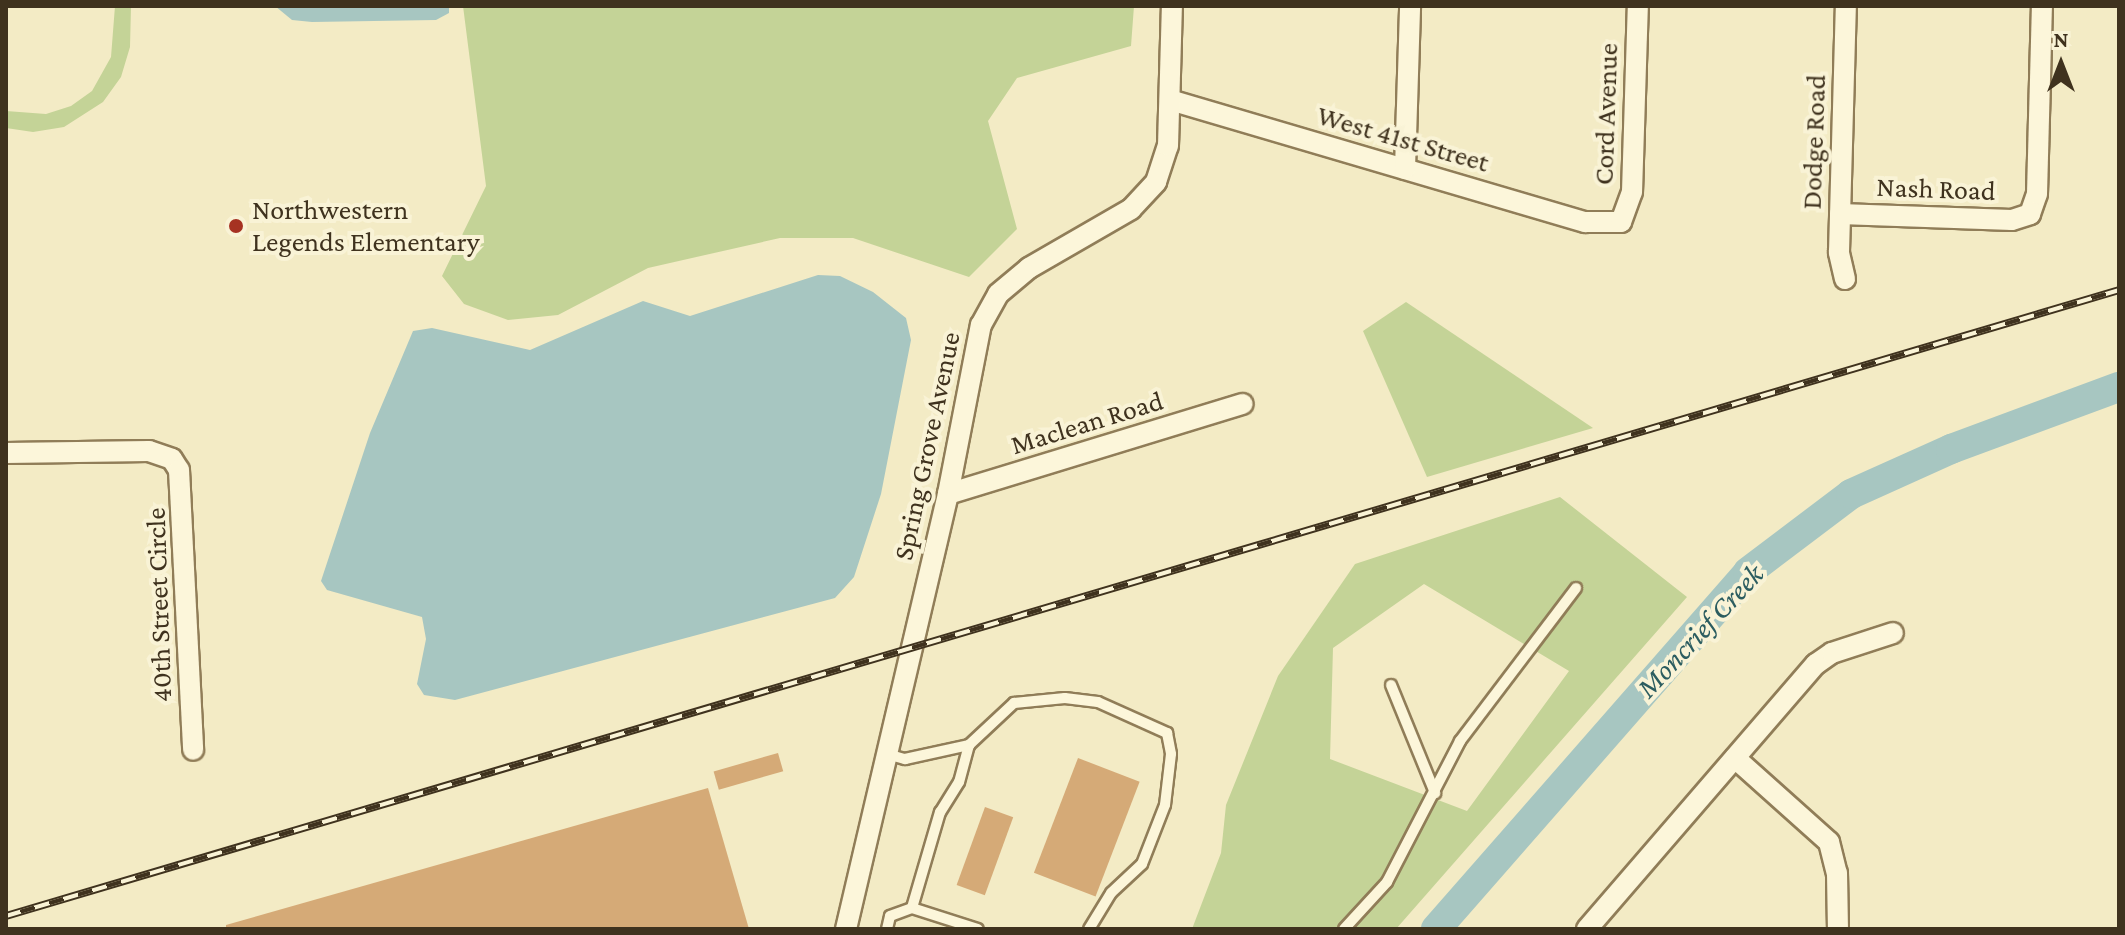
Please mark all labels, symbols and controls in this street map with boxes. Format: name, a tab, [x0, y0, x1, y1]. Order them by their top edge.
north arrow	[2021, 24, 2101, 104]
text: N	[2054, 27, 2069, 52]
street label: Cord Avenue	[1587, 42, 1625, 186]
street label: Dodge Road	[1795, 74, 1833, 210]
street label: West 41st Street	[1313, 98, 1493, 180]
street label: Nash Road	[1876, 170, 1996, 208]
place label: Northwestern Legends Elementary	[252, 193, 480, 259]
marker: Northwestern Legends Elementary	[227, 217, 245, 235]
street label: Spring Grove Avenue	[886, 329, 968, 563]
street label: Maclean Road	[1007, 384, 1167, 462]
street label: 40th Street Circle	[139, 507, 179, 703]
water label: Moncrief Creek	[1629, 557, 1771, 705]

